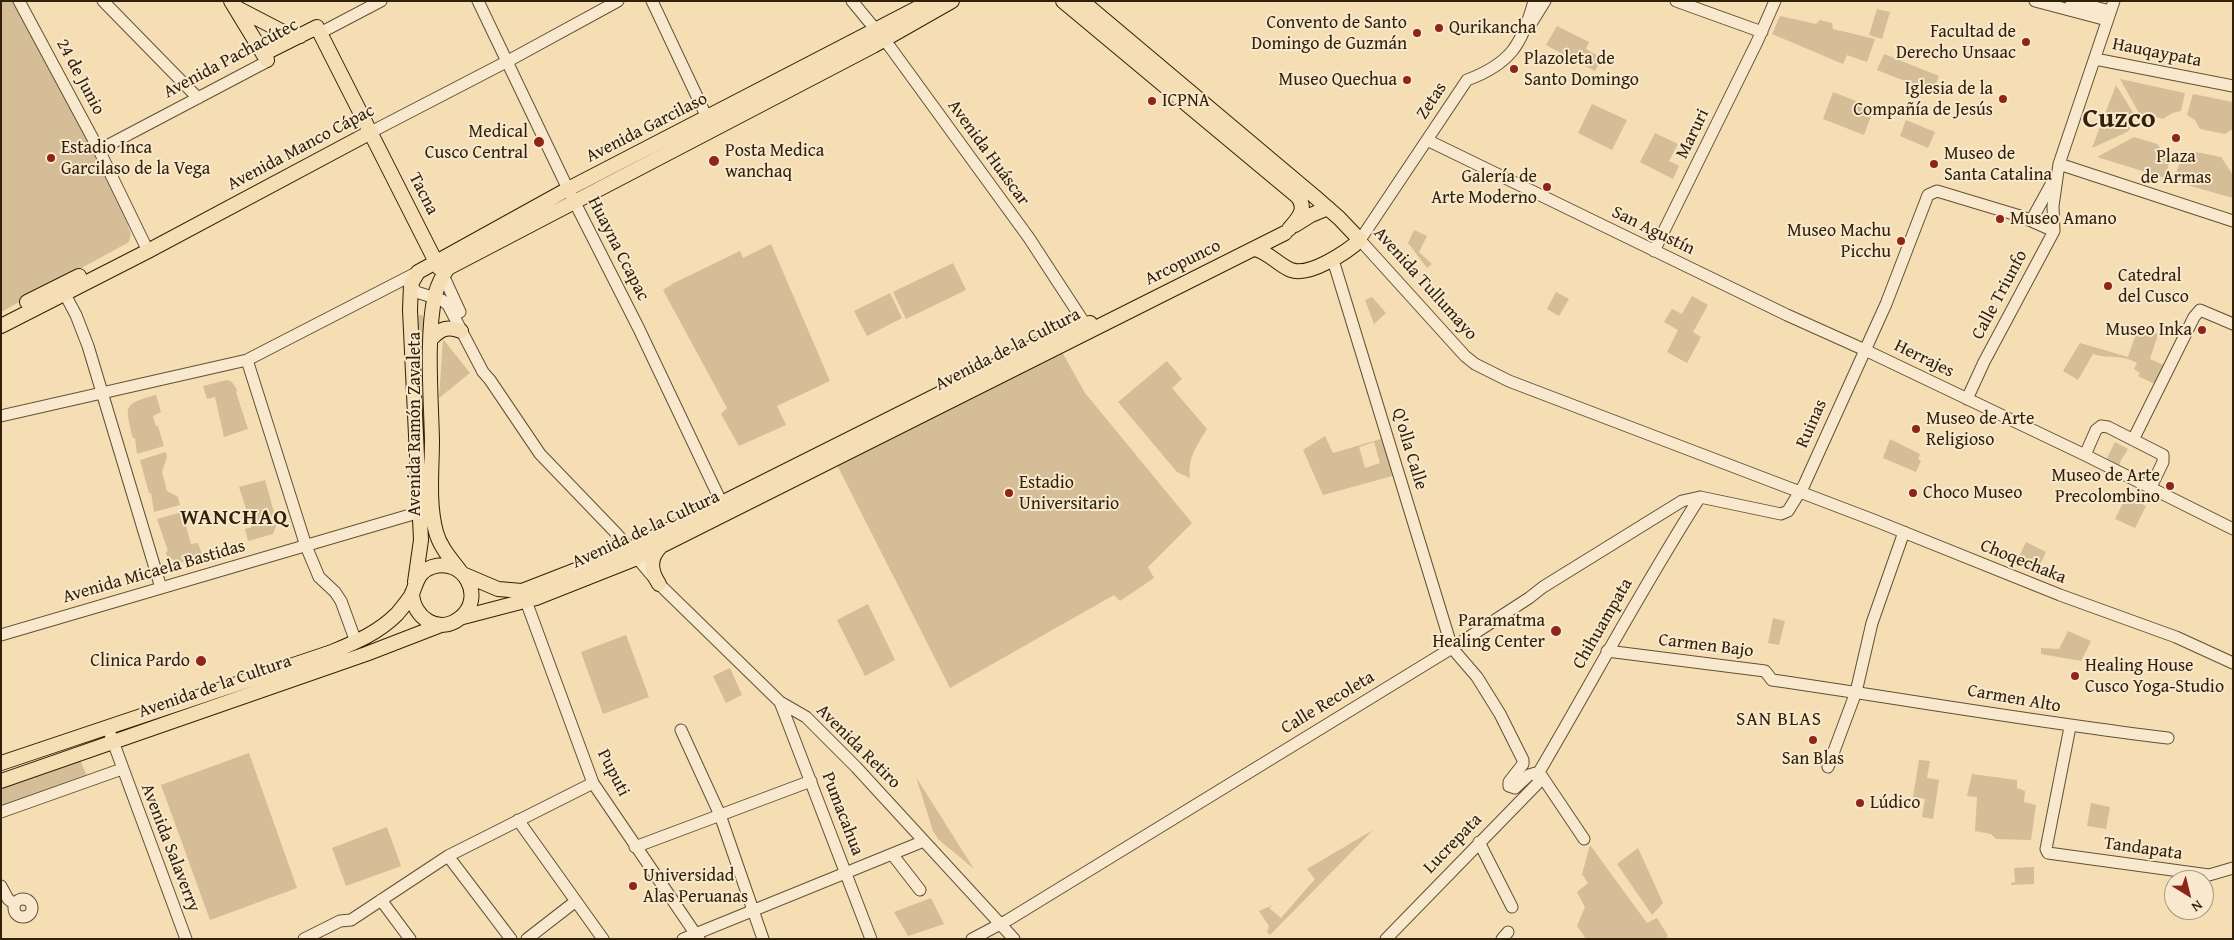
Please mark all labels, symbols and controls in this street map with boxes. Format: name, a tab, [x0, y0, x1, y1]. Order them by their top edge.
place label: Convento de Santo Domingo de Guzmán	[1251, 12, 1407, 54]
street label: Avenida Pachacútec	[160, 14, 302, 104]
place label: Qurikancha	[1449, 17, 1536, 39]
place label: Facultad de Derecho Unsaac	[1896, 21, 2016, 64]
marker: Qurikancha	[1433, 22, 1445, 34]
marker: Convento de Santo Domingo de Guzmán	[1411, 27, 1423, 39]
street label: Hauqaypata	[2111, 34, 2203, 72]
street label: 24 de Junio	[51, 35, 109, 119]
marker: Facultad de Derecho Unsaac	[2020, 36, 2032, 48]
place label: Plazoleta de Santo Domingo	[1524, 48, 1639, 90]
marker: Plazoleta de Santo Domingo	[1508, 63, 1520, 75]
place label: Museo Quechua	[1279, 69, 1397, 91]
marker: Museo Quechua	[1401, 74, 1413, 86]
street label: Zetas	[1412, 78, 1452, 124]
place label: Iglesia de la Compañía de Jesús	[1853, 78, 1993, 120]
street label: Avenida Garcilaso	[583, 88, 711, 168]
place label: ICPNA	[1162, 90, 1210, 112]
marker: Iglesia de la Compañía de Jesús	[1997, 93, 2009, 105]
marker: ICPNA	[1146, 95, 1158, 107]
street label: Avenida Huáscar	[942, 96, 1034, 210]
street label: Avenida Manco Cápac	[224, 100, 378, 196]
district label: Cuzco	[2082, 103, 2156, 137]
street label: Maruri	[1672, 105, 1714, 163]
place label: Medical Cusco Central	[425, 121, 528, 163]
marker: Plaza de Armas	[2170, 132, 2182, 144]
marker: Medical Cusco Central	[532, 135, 546, 149]
place label: Estadio Inca Garcilaso de la Vega	[61, 137, 210, 180]
place label: Posta Medica wanchaq	[725, 140, 824, 182]
place label: Museo de Santa Catalina	[1944, 143, 2052, 186]
place label: Plaza de Armas	[2141, 146, 2211, 188]
marker: Estadio Inca Garcilaso de la Vega	[45, 152, 57, 164]
marker: Posta Medica wanchaq	[707, 154, 721, 168]
marker: Museo de Santa Catalina	[1928, 158, 1940, 170]
place label: Galería de Arte Moderno	[1431, 166, 1537, 208]
street label: Tacna	[403, 169, 443, 219]
marker: Galería de Arte Moderno	[1541, 181, 1553, 193]
street label: Huayna Ccapac	[582, 193, 654, 305]
street label: San Agustín	[1608, 202, 1698, 260]
place label: Museo Amano	[2010, 208, 2117, 230]
marker: Museo Amano	[1994, 213, 2006, 225]
place label: Museo Machu Picchu	[1787, 220, 1891, 262]
street label: Avenida Tullumayo	[1368, 223, 1482, 345]
street label: Arcopunco	[1141, 235, 1225, 291]
marker: Museo Machu Picchu	[1895, 235, 1907, 247]
street label: Calle Triunfo	[1967, 247, 2033, 343]
place label: Catedral del Cusco	[2118, 265, 2189, 308]
marker: Catedral del Cusco	[2102, 280, 2114, 292]
street label: Avenida de la Cultura	[932, 304, 1084, 396]
place label: Museo Inka	[2105, 319, 2192, 341]
marker: Museo Inka	[2196, 324, 2208, 336]
street label: Avenida Ramón Zavaleta	[404, 332, 426, 516]
street label: Herrajes	[1891, 335, 1957, 383]
street label: Ruinas	[1792, 396, 1832, 452]
street label: Q'olla Calle	[1386, 406, 1432, 492]
place label: Museo de Arte Religioso	[1926, 408, 2034, 450]
marker: Museo de Arte Religioso	[1910, 423, 1922, 435]
place label: Museo de Arte Precolombino	[2052, 465, 2160, 508]
place label: Estadio Universitario	[1019, 472, 1119, 514]
marker: Museo de Arte Precolombino	[2164, 480, 2176, 492]
place label: Choco Museo	[1923, 482, 2022, 504]
street label: Avenida de la Cultura	[569, 486, 723, 574]
marker: Estadio Universitario	[1003, 487, 1015, 499]
marker: Choco Museo	[1907, 487, 1919, 499]
district label: WANCHAQ	[179, 505, 289, 531]
street label: Choqechaka	[1977, 535, 2069, 589]
street label: Avenida Micaela Bastidas	[60, 536, 248, 608]
street label: Chihuampata	[1568, 575, 1638, 673]
place label: Paramatma Healing Center	[1432, 610, 1545, 652]
marker: Paramatma Healing Center	[1549, 624, 1563, 638]
street label: Carmen Bajo	[1657, 629, 1755, 663]
place label: Clinica Pardo	[90, 650, 190, 672]
street label: Avenida de la Cultura	[136, 651, 294, 723]
marker: Clinica Pardo	[194, 654, 208, 668]
place label: Healing House Cusco Yoga-Studio	[2085, 655, 2224, 698]
street label: Calle Recoleta	[1277, 667, 1379, 739]
marker: Healing House Cusco Yoga-Studio	[2069, 670, 2081, 682]
street label: Carmen Alto	[1966, 680, 2062, 718]
street label: Avenida Retiro	[811, 700, 905, 794]
district label: SAN BLAS	[1735, 709, 1823, 731]
marker: San Blas	[1807, 734, 1819, 746]
street label: Puputi	[592, 746, 634, 800]
place label: San Blas	[1782, 748, 1844, 770]
street label: Pumacahua	[816, 769, 868, 859]
street label: Avenida Salaverry	[136, 781, 204, 915]
place label: Lúdico	[1870, 792, 1920, 814]
marker: Lúdico	[1854, 797, 1866, 809]
street label: Lucrepata	[1419, 809, 1487, 879]
street label: Tandapata	[2102, 833, 2184, 865]
place label: Universidad Alas Peruanas	[643, 865, 748, 908]
north arrow	[2164, 870, 2214, 920]
marker: Universidad Alas Peruanas	[627, 880, 639, 892]
text: N	[2188, 895, 2207, 917]

